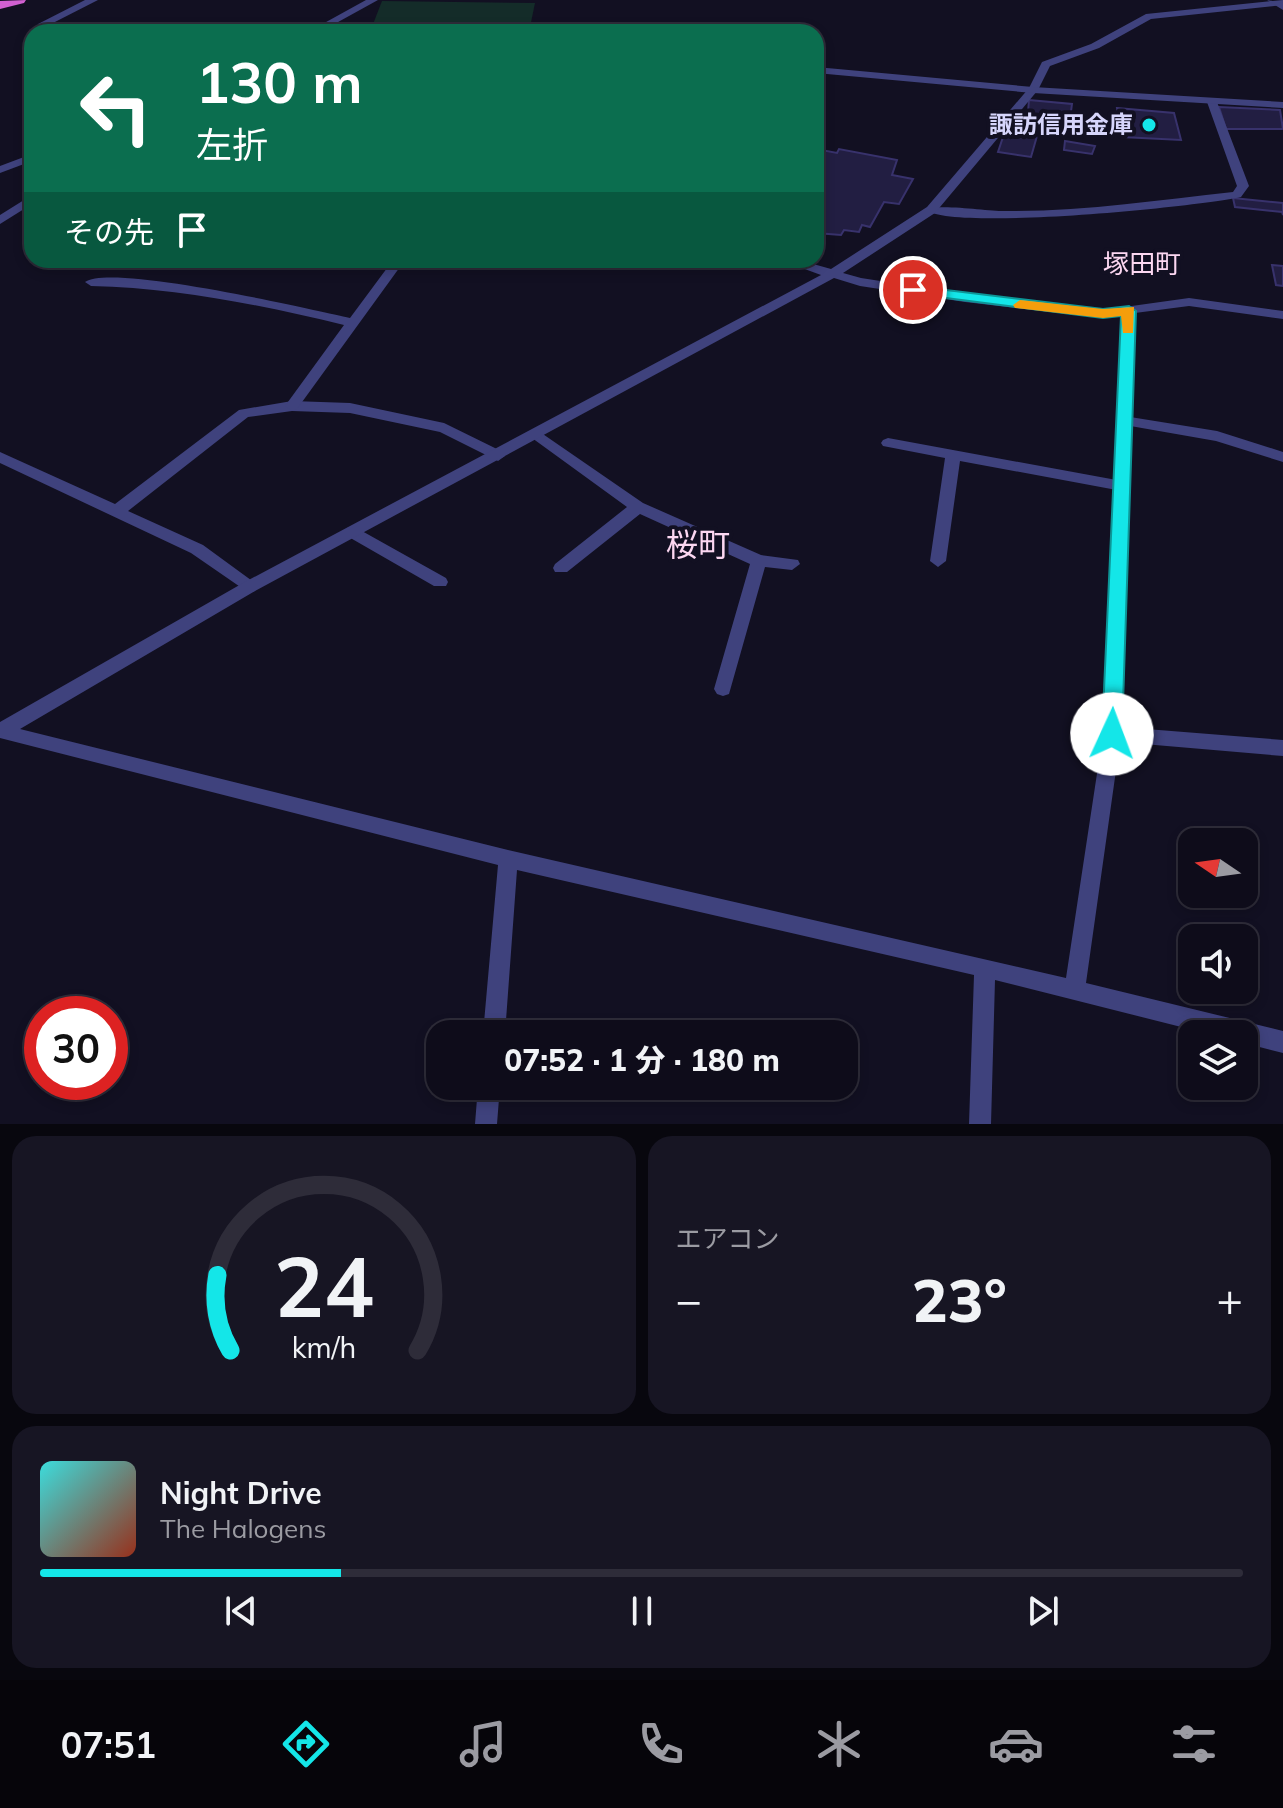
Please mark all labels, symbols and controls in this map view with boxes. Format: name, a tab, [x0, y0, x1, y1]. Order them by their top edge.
text: 130 m	[196, 47, 363, 117]
icon: left	[64, 56, 168, 160]
place label: 諏訪信用金庫	[989, 109, 1133, 139]
marker: 諏訪信用金庫	[1140, 116, 1158, 134]
text: 左折	[196, 122, 268, 167]
icon: arrive	[170, 208, 214, 252]
text: その先	[64, 213, 154, 251]
district label: 塚田町	[1103, 247, 1181, 280]
pin	[879, 256, 947, 324]
icon: arrive	[891, 268, 935, 312]
district label: 桜町	[666, 524, 730, 564]
position arrow	[1070, 692, 1154, 776]
north arrow	[1178, 828, 1258, 908]
map controls	[1178, 828, 1258, 1100]
button: sound	[1178, 924, 1258, 1004]
speed limit sign: 30	[24, 996, 128, 1100]
button: layers	[1178, 1020, 1258, 1100]
text: 07:52 · 1 分 · 180 m	[504, 1041, 780, 1079]
text: エアコン	[676, 1222, 780, 1255]
text: 24	[274, 1233, 374, 1338]
text: 23°	[912, 1262, 1007, 1337]
text: −	[676, 1272, 702, 1327]
text: +	[1217, 1272, 1243, 1327]
text: km/h	[291, 1329, 356, 1365]
text: Night Drive	[160, 1474, 322, 1512]
text: The Halogens	[160, 1512, 326, 1545]
icon: previous	[219, 1589, 263, 1633]
icon: pause	[620, 1589, 664, 1633]
icon: next	[1021, 1589, 1065, 1633]
icon: directions	[278, 1716, 334, 1772]
icon: music	[455, 1716, 511, 1772]
icon: phone	[633, 1716, 689, 1772]
icon: climate	[811, 1716, 867, 1772]
icon: car	[988, 1716, 1044, 1772]
icon: filters	[1166, 1716, 1222, 1772]
text: 07:51	[61, 1722, 156, 1767]

